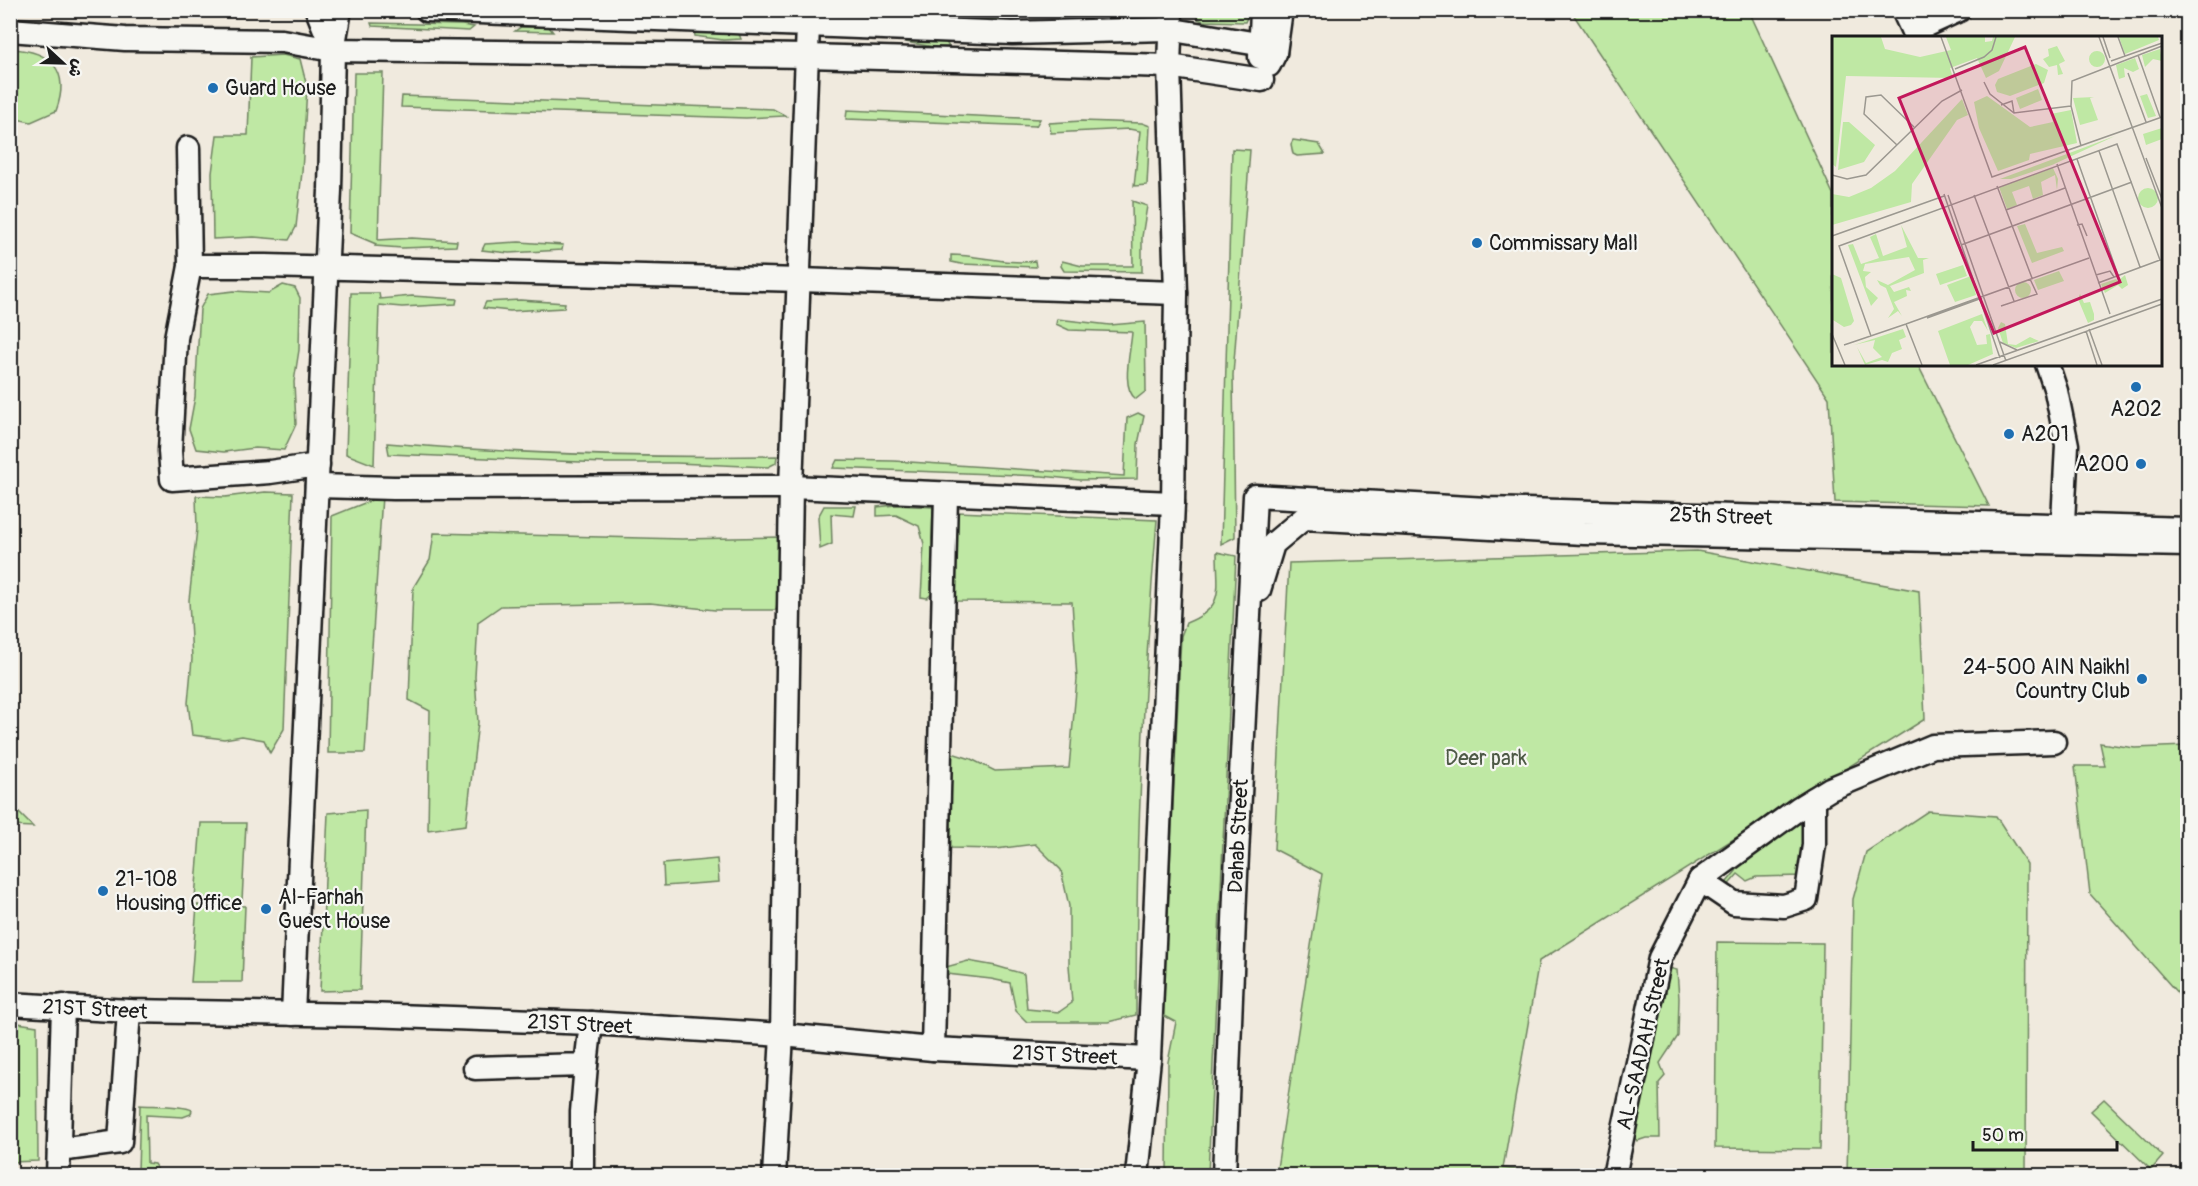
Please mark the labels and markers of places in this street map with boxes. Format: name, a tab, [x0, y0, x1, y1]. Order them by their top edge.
place label: Guard House	[225, 75, 337, 102]
marker: Guard House	[206, 81, 220, 95]
place label: Commissary Mall	[1489, 230, 1638, 257]
marker: Commissary Mall	[1470, 236, 1484, 250]
marker: A202	[2129, 380, 2143, 394]
place label: A202	[2110, 396, 2162, 423]
place label: A201	[2021, 421, 2069, 448]
marker: A201	[2002, 427, 2016, 441]
place label: A200	[2075, 451, 2129, 478]
marker: A200	[2134, 457, 2148, 471]
place label: 24-500 AIN Naikhl Country Club	[1963, 654, 2130, 705]
marker: 24-500 AIN Naikhl Country Club	[2135, 672, 2149, 686]
place label: 21-108 Housing Office	[115, 866, 243, 917]
marker: 21-108 Housing Office	[96, 884, 110, 898]
place label: Al-Farhah Guest House	[278, 884, 391, 935]
marker: Al-Farhah Guest House	[259, 902, 273, 916]

